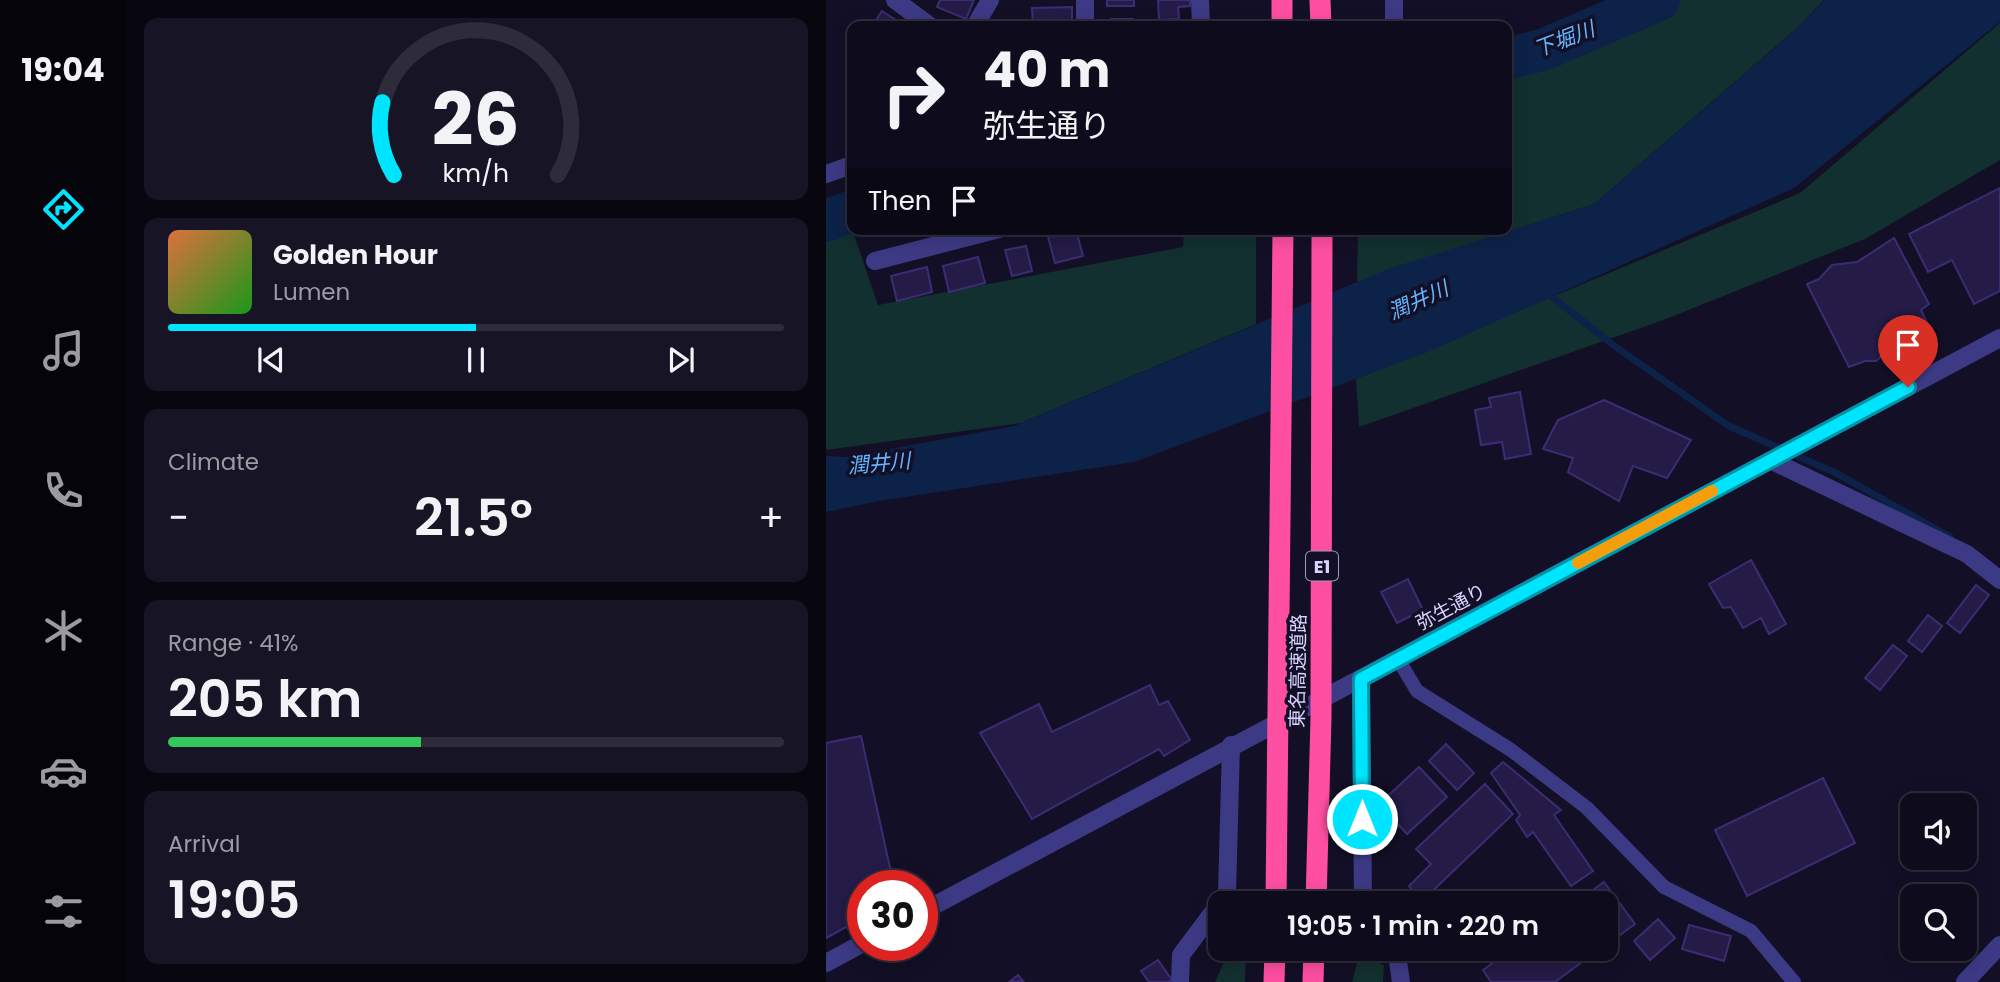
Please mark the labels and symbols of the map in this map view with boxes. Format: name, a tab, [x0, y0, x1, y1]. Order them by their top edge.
water label: 下堀川	[1529, 13, 1600, 64]
water label: 潤井川	[1383, 273, 1455, 326]
pin	[1878, 315, 1938, 387]
water label: 潤井川	[846, 446, 914, 480]
road number: E1	[1306, 552, 1338, 580]
street label: 弥生通り	[1411, 577, 1491, 637]
street label: 東名高速道路	[1284, 614, 1312, 728]
position arrow	[1325, 782, 1399, 856]
speed limit sign: 30	[847, 870, 938, 961]

